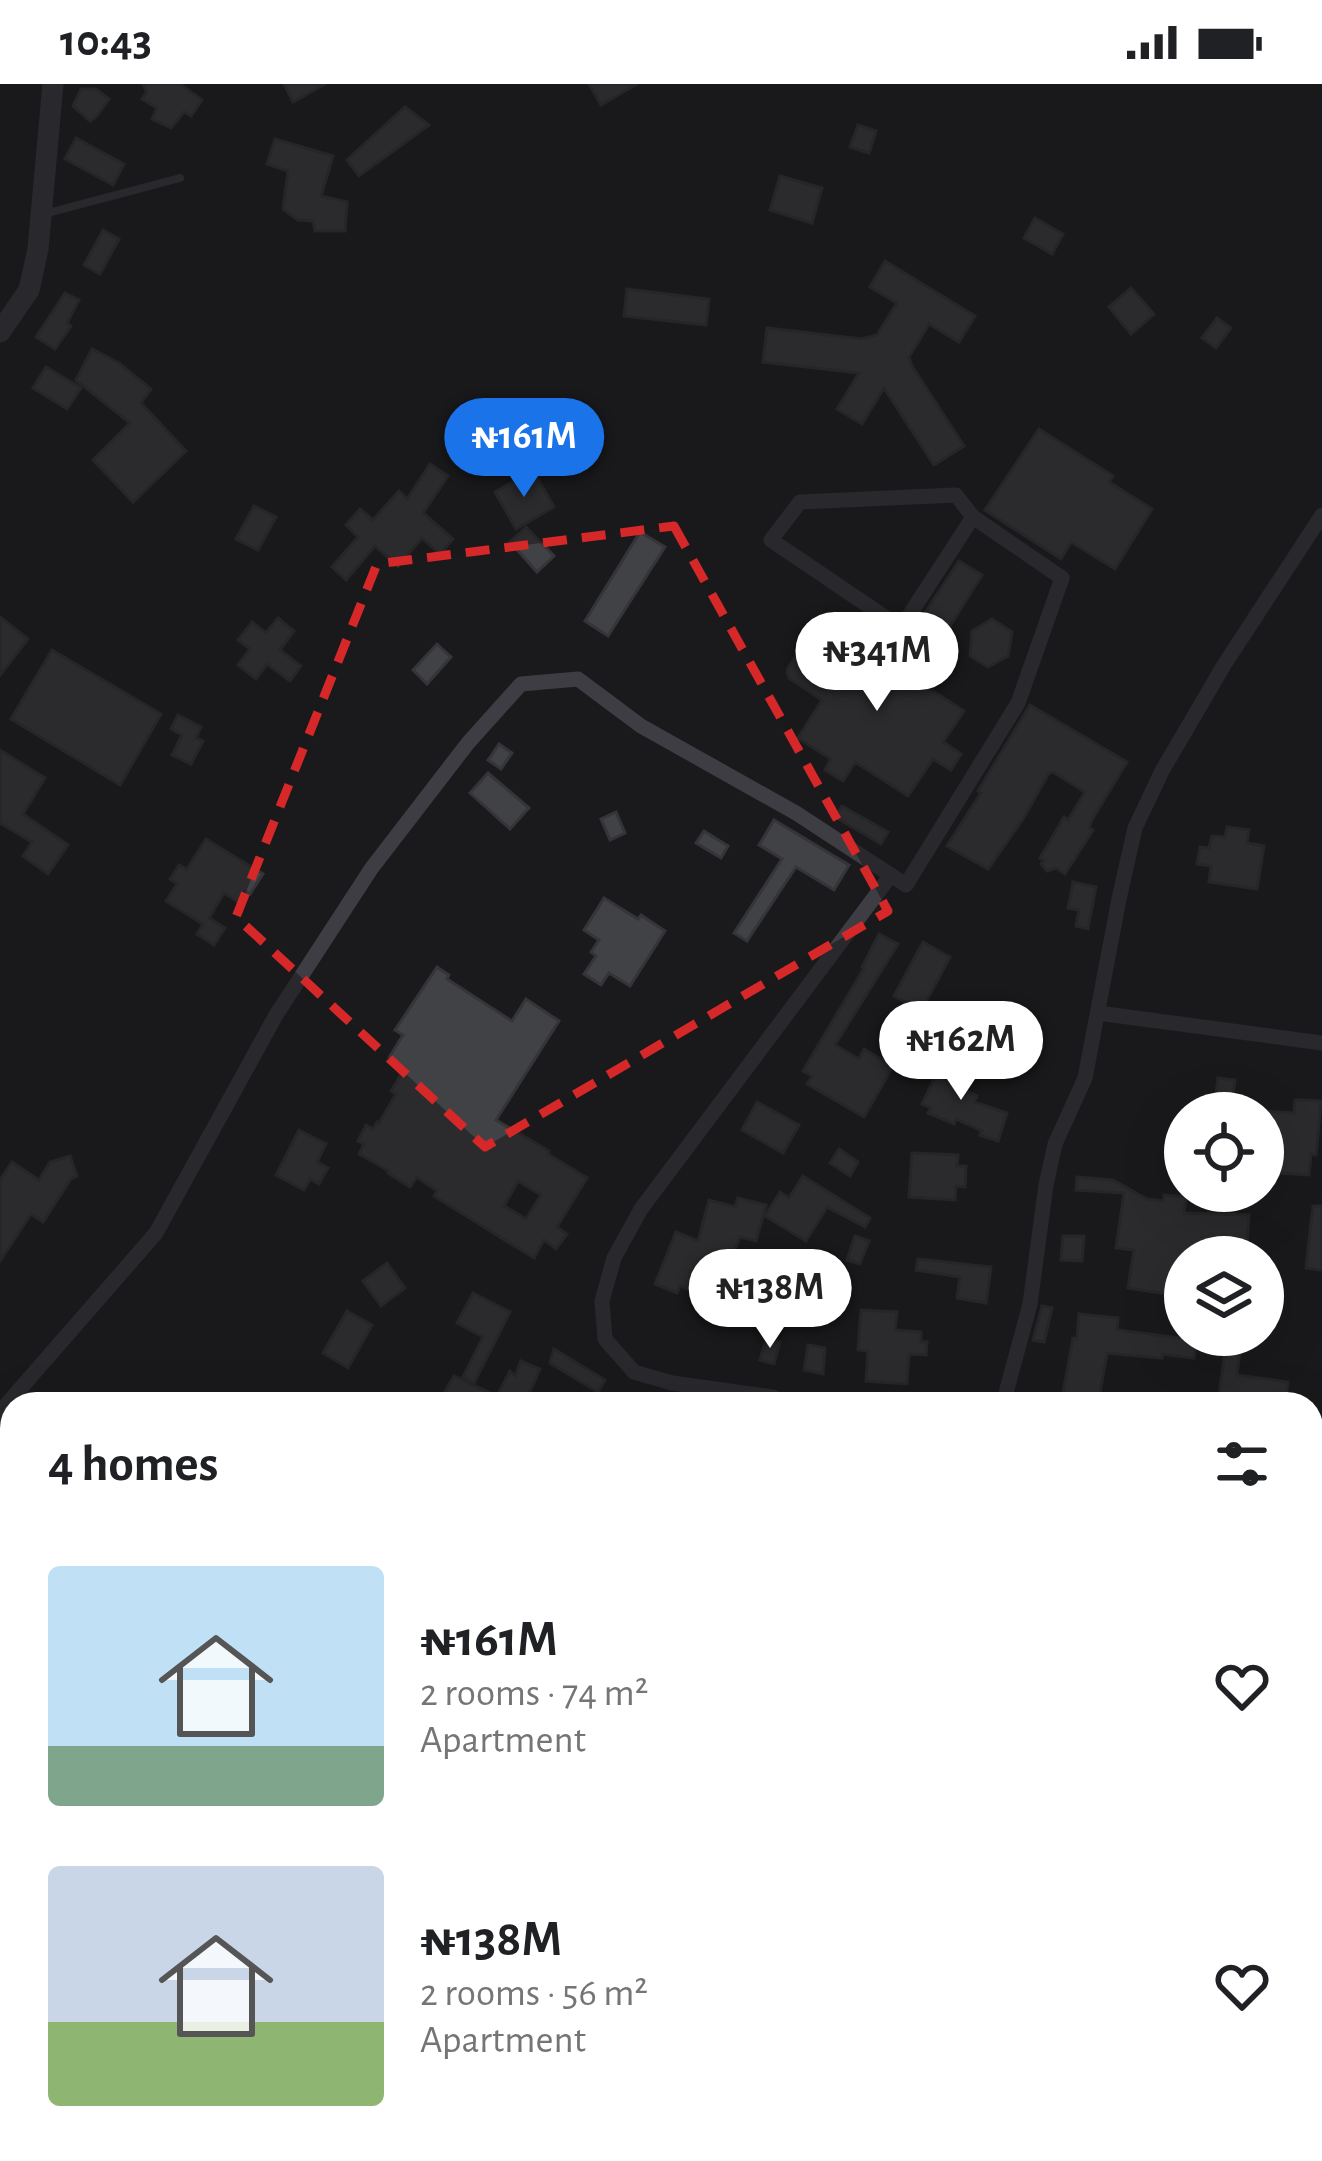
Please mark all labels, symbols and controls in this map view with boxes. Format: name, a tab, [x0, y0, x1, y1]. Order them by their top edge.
text: 10:43	[60, 19, 152, 64]
pin: ₦161M	[440, 398, 608, 500]
text: ₦161M	[471, 417, 577, 456]
pin: ₦341M	[793, 612, 961, 714]
text: ₦341M	[822, 631, 932, 670]
pin: ₦162M	[877, 1001, 1045, 1103]
text: ₦162M	[906, 1020, 1016, 1059]
map controls	[1164, 1092, 1284, 1356]
button: locate	[1164, 1092, 1284, 1212]
button: layers	[1164, 1236, 1284, 1356]
pin: ₦138M	[686, 1249, 854, 1351]
text: ₦138M	[716, 1268, 824, 1307]
icon: filters	[1209, 1431, 1275, 1497]
text: 4 homes	[48, 1439, 218, 1490]
icon: home	[144, 1614, 288, 1758]
text: ₦161M	[420, 1614, 558, 1665]
icon: heart	[1209, 1653, 1275, 1719]
text: 2 rooms · 74 m²	[420, 1674, 648, 1713]
text: Apartment	[420, 1721, 586, 1760]
icon: home	[144, 1914, 288, 2058]
text: ₦138M	[420, 1914, 562, 1965]
icon: heart	[1209, 1953, 1275, 2019]
text: 2 rooms · 56 m²	[420, 1974, 648, 2013]
text: Apartment	[420, 2021, 586, 2060]

